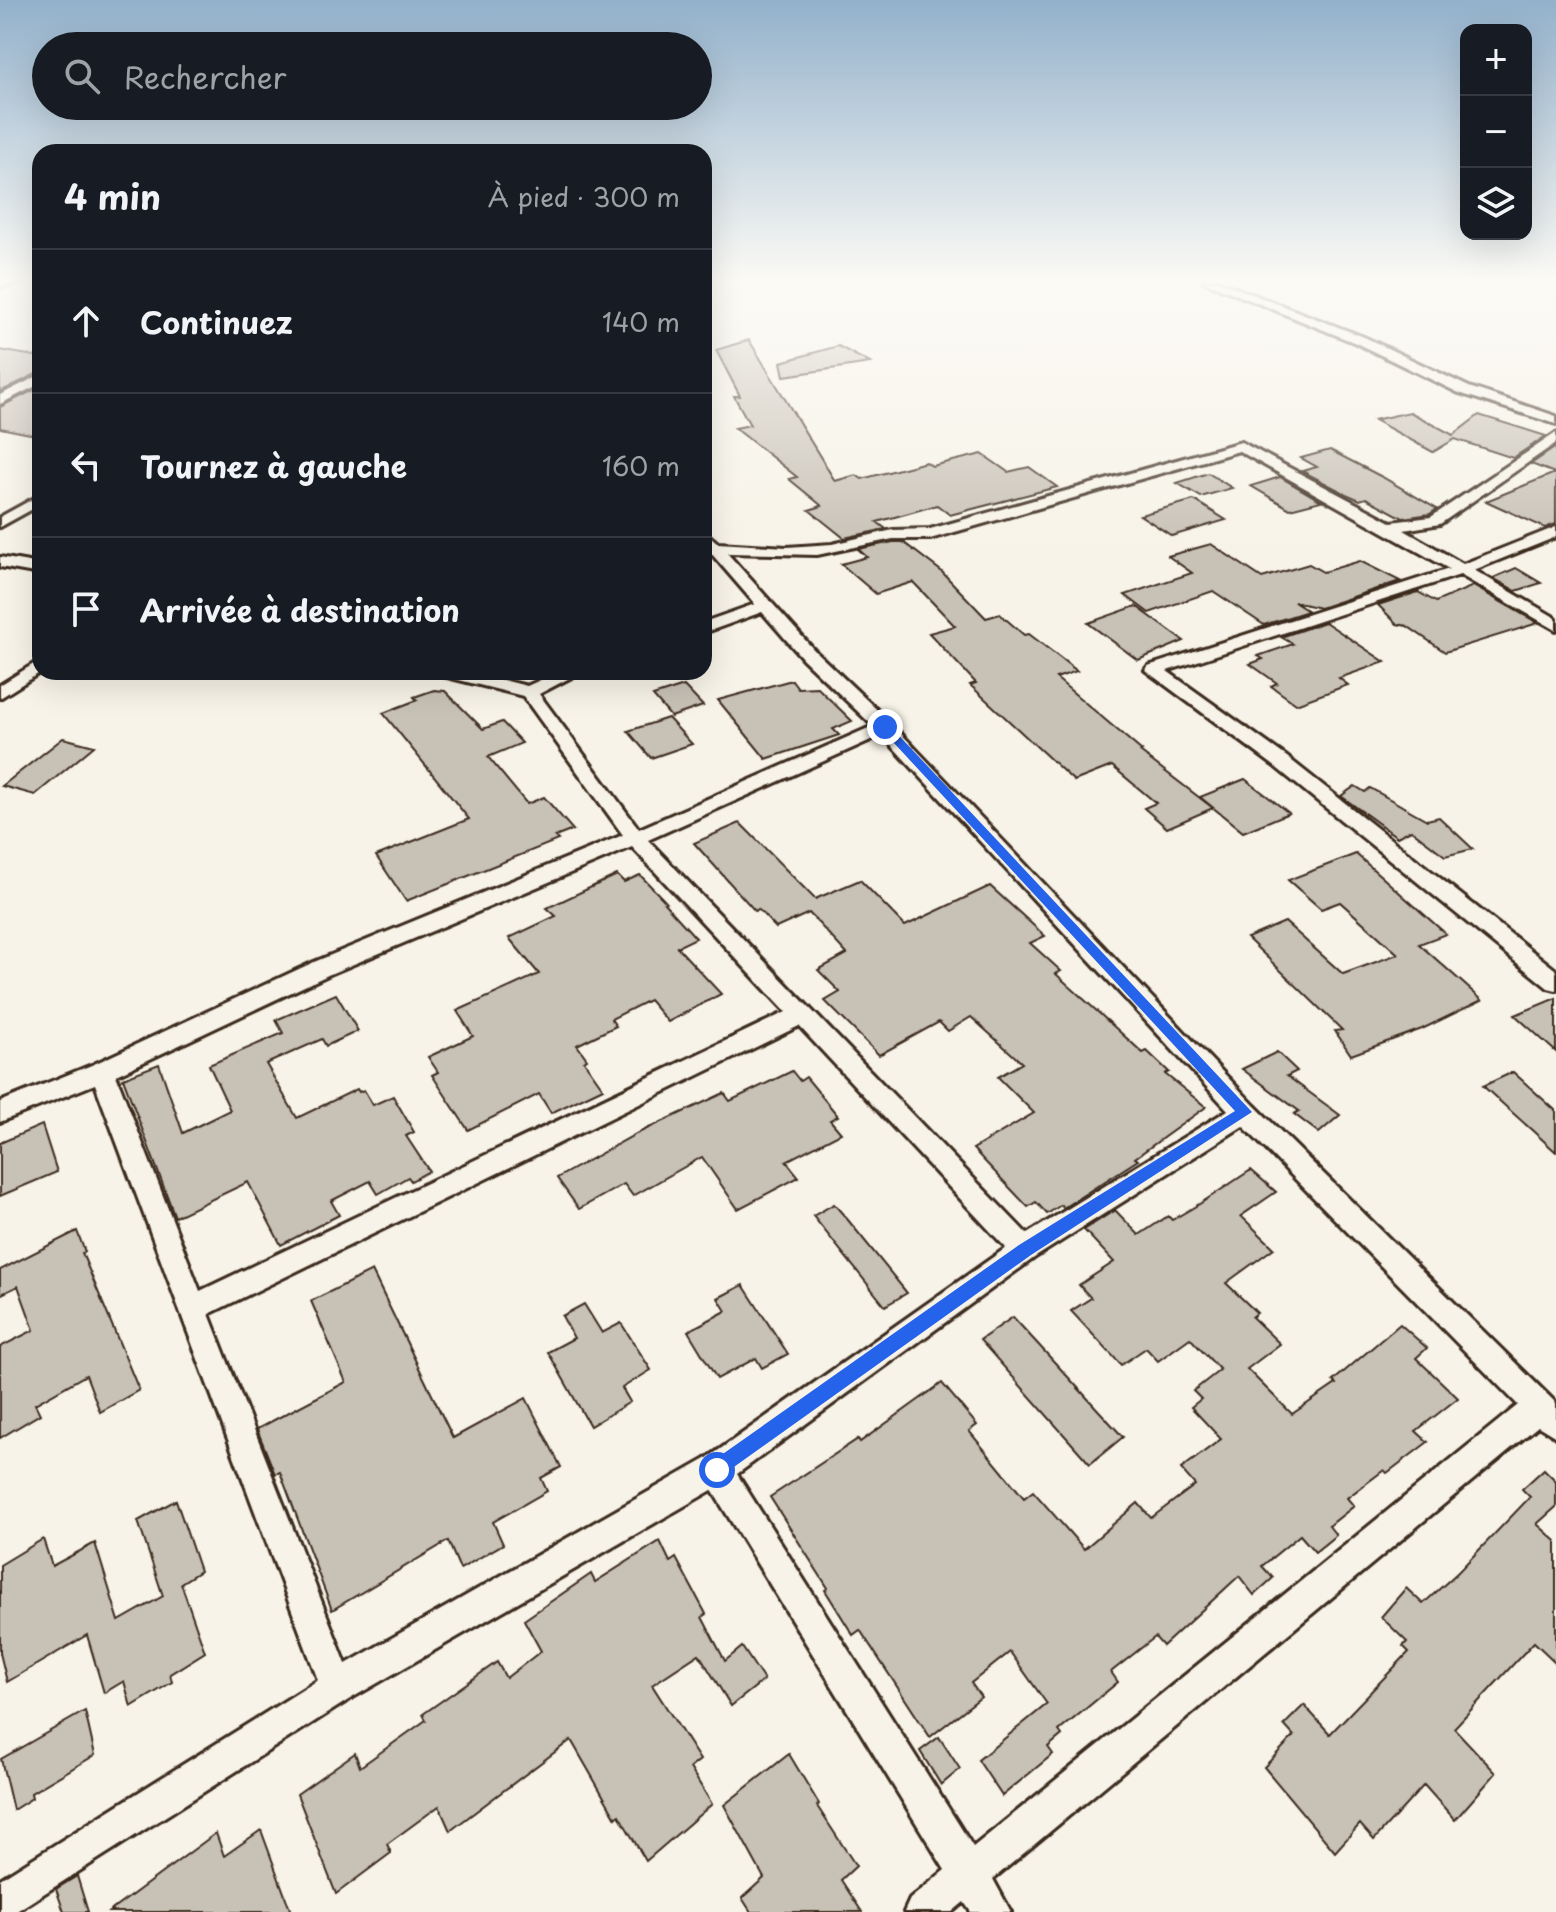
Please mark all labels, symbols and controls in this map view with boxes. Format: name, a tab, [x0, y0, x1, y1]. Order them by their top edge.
map controls	[1460, 24, 1532, 240]
button: +	[1460, 24, 1532, 96]
search box	[32, 32, 712, 120]
icon: search	[60, 54, 104, 98]
text: Rechercher	[124, 54, 287, 99]
button: −	[1460, 96, 1532, 168]
button: layers	[1460, 168, 1532, 240]
text: 4 min	[64, 170, 161, 222]
text: À pied · 300 m	[488, 177, 680, 216]
icon: ahead	[64, 299, 108, 343]
text: Continuez	[140, 299, 293, 344]
text: 140 m	[602, 302, 680, 341]
icon: left	[64, 443, 108, 487]
text: Tournez à gauche	[140, 443, 407, 488]
text: 160 m	[602, 446, 680, 485]
icon: arrive	[64, 587, 108, 631]
text: Arrivée à destination	[140, 587, 460, 632]
route end	[867, 709, 903, 745]
route start	[699, 1452, 735, 1488]

